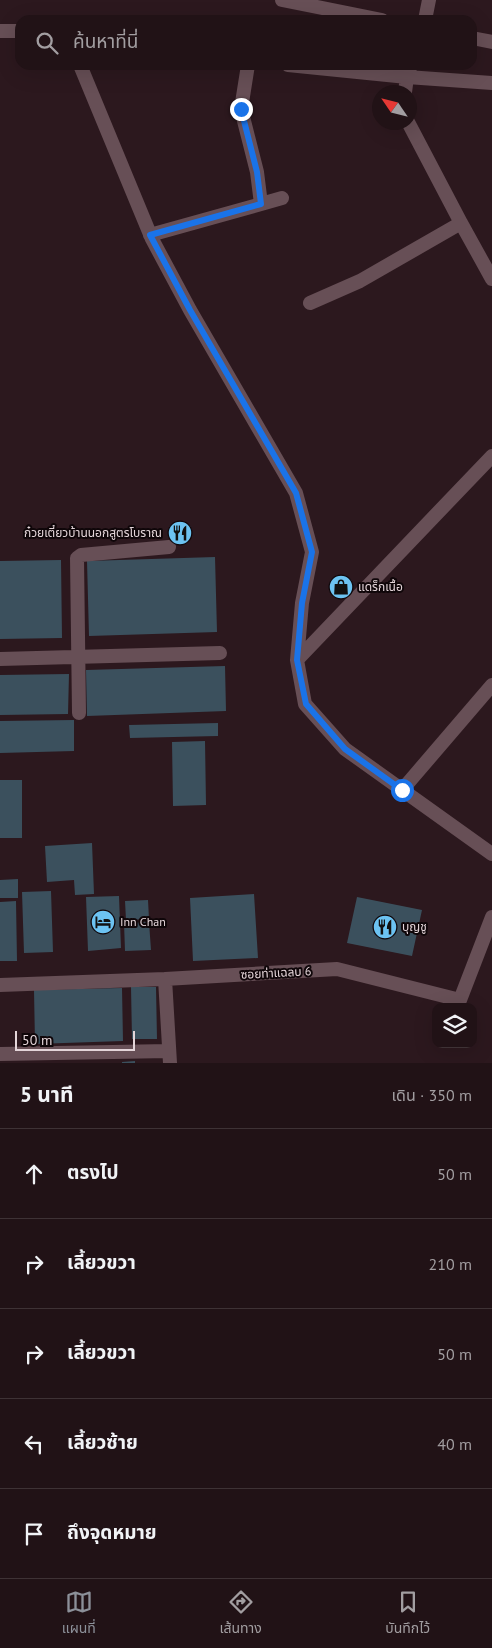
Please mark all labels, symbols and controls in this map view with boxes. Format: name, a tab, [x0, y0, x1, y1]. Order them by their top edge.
search box	[15, 15, 477, 70]
icon: search	[33, 29, 61, 57]
text: ค้นหาที่นี่	[73, 29, 138, 53]
north arrow	[372, 85, 417, 130]
route end	[230, 98, 253, 121]
restaurant icon: ก๋วยเตี๋ยวบ้านนอกสูตรโบราณ	[167, 520, 193, 546]
place label: ก๋วยเตี๋ยวบ้านนอกสูตรโบราณ	[24, 524, 162, 540]
shop icon: แดร็กเนื้อ	[328, 574, 354, 600]
place label: แดร็กเนื้อ	[358, 578, 403, 594]
route start	[391, 779, 414, 802]
hotel icon: Inn Chan	[90, 909, 116, 935]
place label: Inn Chan	[120, 914, 166, 929]
restaurant icon: บุญชู	[372, 914, 398, 940]
place label: บุญชู	[402, 919, 427, 934]
street label: ซอยท่าแฉลบ 6	[240, 963, 312, 982]
map controls	[432, 1003, 477, 1048]
button: layers	[432, 1003, 477, 1048]
scale bar	[15, 1028, 135, 1051]
text: 50 m	[22, 1031, 52, 1049]
text: 5 นาที	[20, 1081, 73, 1108]
text: เดิน · 350 m	[392, 1085, 472, 1105]
icon: ahead	[20, 1160, 48, 1188]
text: ตรงไป	[67, 1160, 119, 1184]
text: 50 m	[437, 1164, 472, 1184]
icon: right	[20, 1250, 48, 1278]
text: เลี้ยวขวา	[67, 1250, 136, 1274]
text: 210 m	[429, 1254, 472, 1274]
icon: right	[20, 1340, 48, 1368]
text: เลี้ยวขวา	[67, 1340, 136, 1364]
text: 50 m	[437, 1344, 472, 1364]
icon: left	[20, 1430, 48, 1458]
text: เลี้ยวซ้าย	[67, 1430, 138, 1454]
text: 40 m	[437, 1434, 472, 1454]
icon: arrive	[20, 1520, 48, 1548]
text: ถึงจุดหมาย	[67, 1520, 157, 1544]
tab: แผนที่	[62, 1588, 96, 1639]
tab: เส้นทาง	[219, 1588, 262, 1639]
tab: บันทึกไว้	[385, 1588, 430, 1639]

